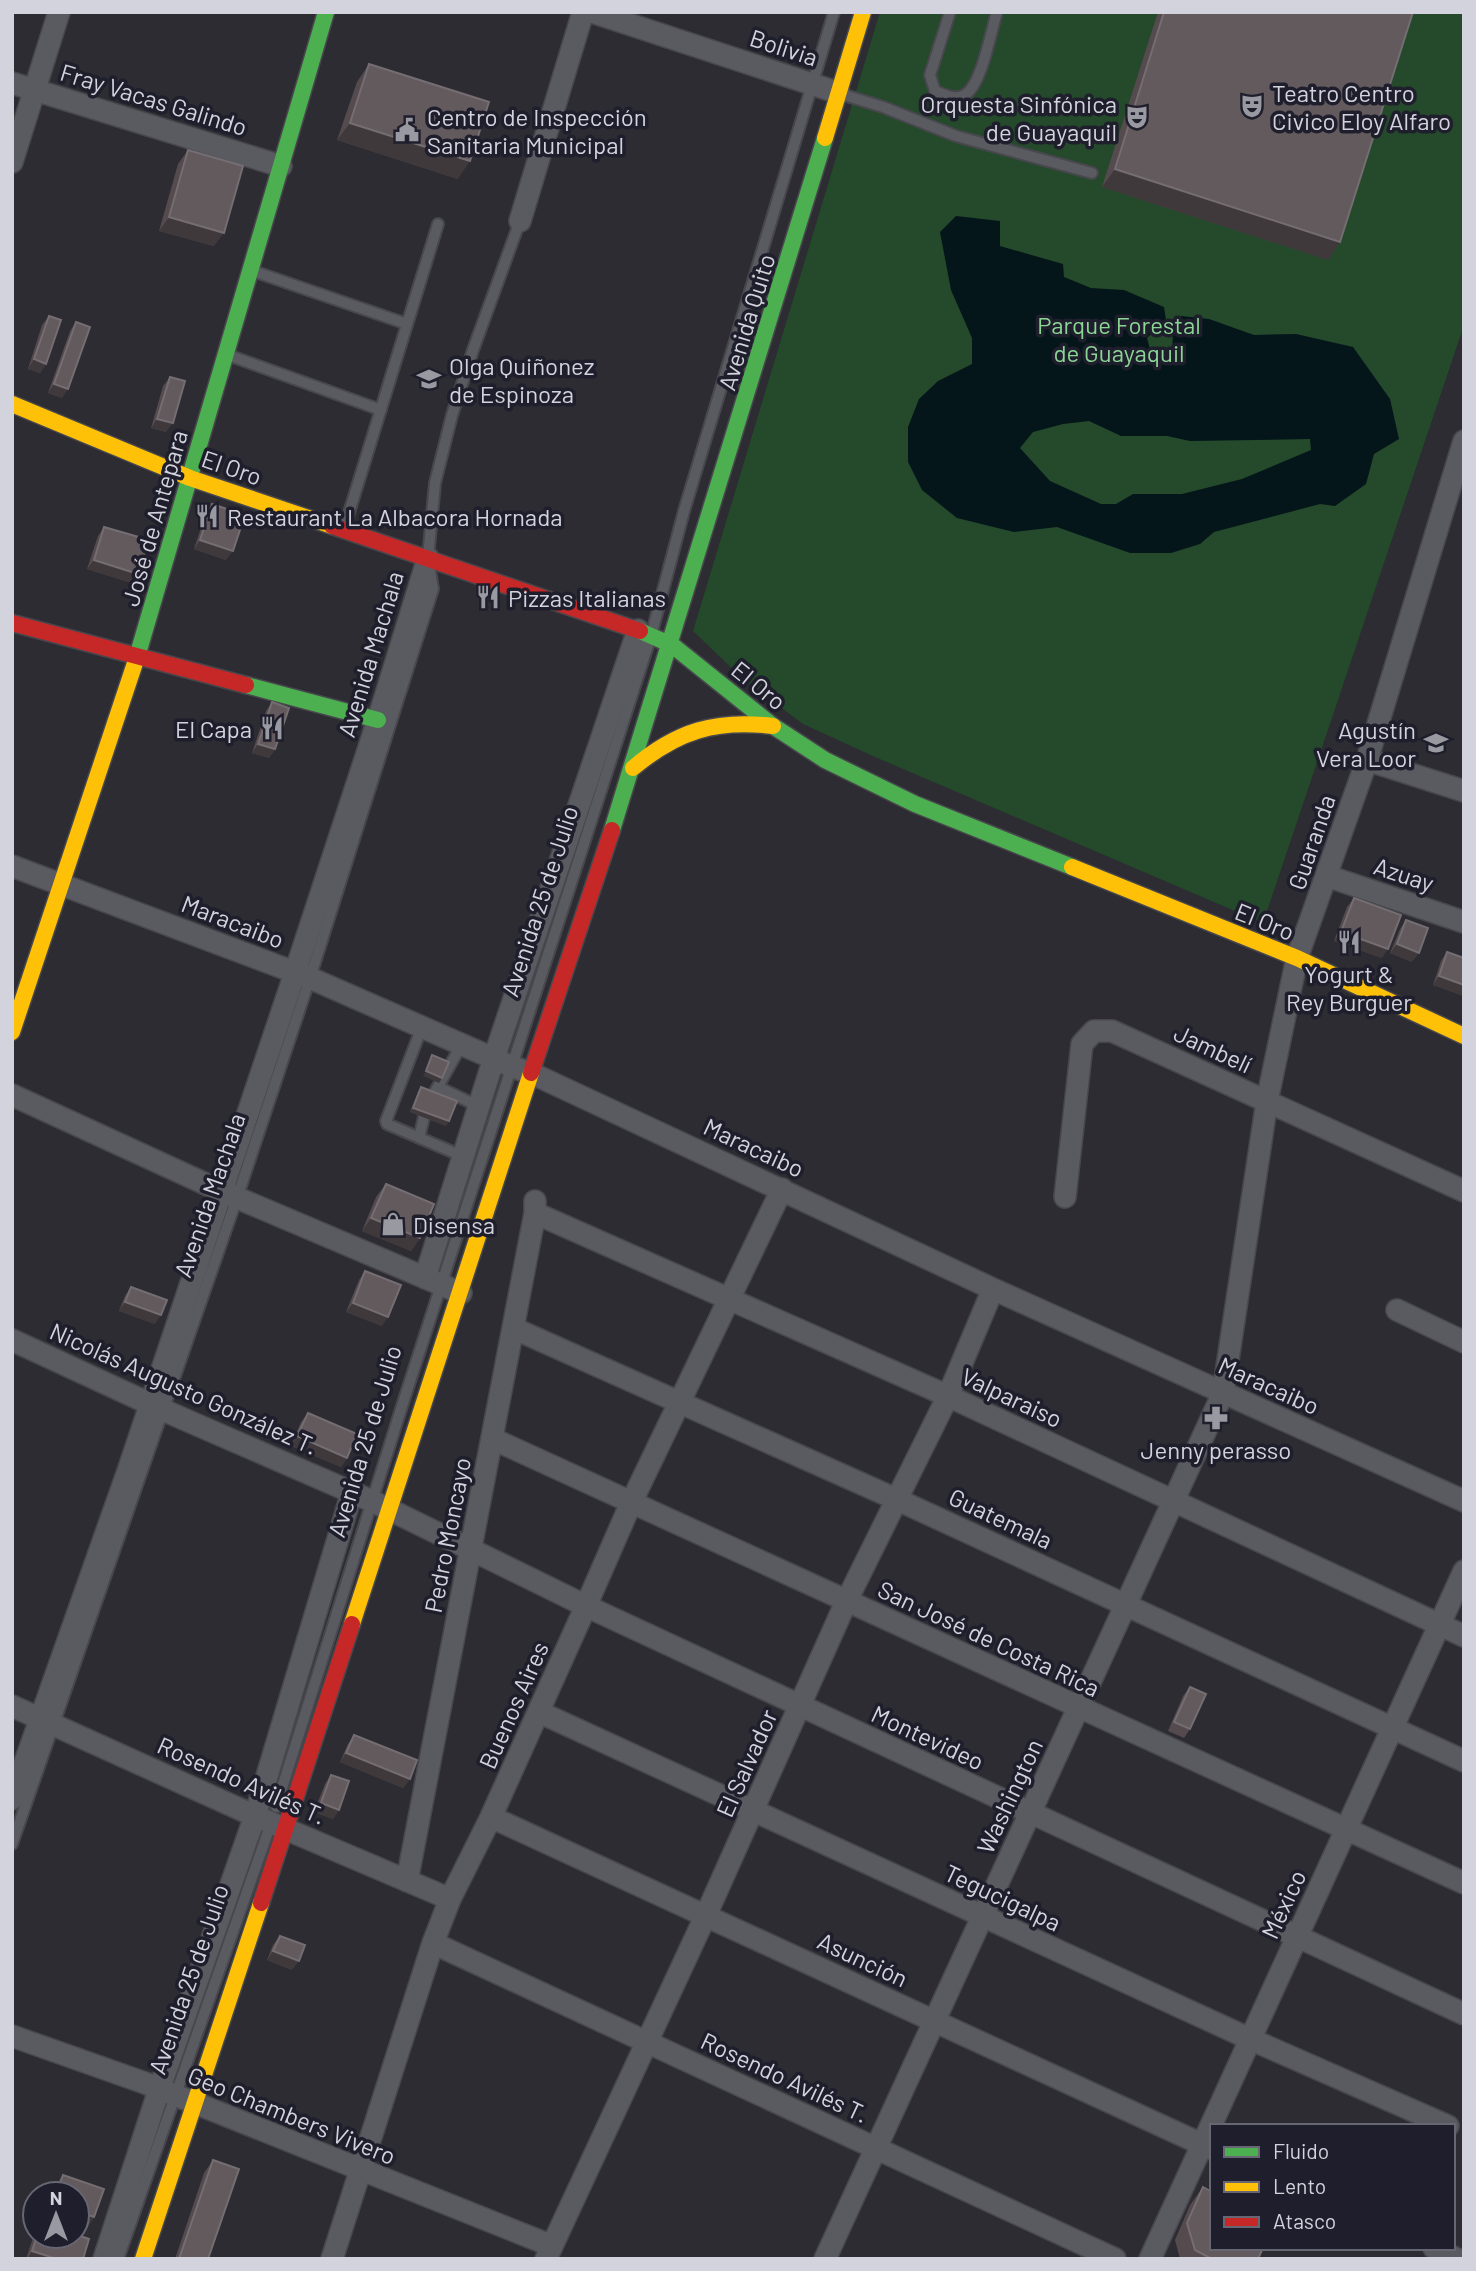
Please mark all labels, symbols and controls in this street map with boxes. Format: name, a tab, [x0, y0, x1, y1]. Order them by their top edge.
street label: Bolivia	[746, 22, 822, 72]
street label: Fray Vacas Galindo	[57, 57, 251, 141]
place label: Teatro Centro Civico Eloy Alfaro	[1272, 78, 1451, 135]
place label: Orquesta Sinfónica de Guayaquil	[920, 89, 1117, 146]
theatre icon: Teatro Centro Civico Eloy Alfaro	[1238, 92, 1266, 120]
place label: Centro de Inspección Sanitaria Municipal	[427, 102, 647, 159]
theatre icon: Orquesta Sinfónica de Guayaquil	[1123, 103, 1151, 131]
public building icon: Centro de Inspección Sanitaria Municipal	[393, 116, 421, 144]
street label: Avenida Quito	[711, 250, 781, 394]
park label: Parque Forestal de Guayaquil	[1037, 310, 1201, 367]
place label: Olga Quiñonez de Espinoza	[449, 351, 594, 408]
school or university icon: Olga Quiñonez de Espinoza	[415, 365, 443, 393]
street label: José de Antepara	[115, 427, 193, 609]
street label: El Oro	[198, 443, 266, 491]
restaurant icon: Restaurant La Albacora Hornada	[193, 502, 221, 530]
place label: Restaurant La Albacora Hornada	[227, 502, 563, 531]
street label: Avenida Machala	[331, 568, 409, 740]
restaurant icon: Pizzas Italianas	[474, 583, 502, 611]
place label: Pizzas Italianas	[508, 583, 666, 612]
street label: El Oro	[726, 654, 792, 716]
place label: El Capa	[175, 714, 252, 743]
restaurant icon: El Capa	[258, 714, 286, 742]
place label: Agustín Vera Loor	[1316, 715, 1416, 772]
school or university icon: Agustín Vera Loor	[1422, 729, 1450, 757]
street label: Guaranda	[1281, 791, 1341, 893]
street label: Avenida 25 de Julio	[494, 802, 584, 1000]
street label: Azuay	[1370, 851, 1438, 897]
street label: Maracaibo	[178, 888, 288, 954]
street label: El Oro	[1231, 896, 1299, 946]
restaurant icon: Yogurt & Rey Burguer	[1335, 928, 1363, 956]
place label: Yogurt & Rey Burguer	[1286, 959, 1412, 1016]
street label: Jambelí	[1170, 1017, 1256, 1079]
street label: Avenida Machala	[167, 1109, 251, 1281]
street label: Maracaibo	[699, 1111, 809, 1183]
shop icon: Disensa	[379, 1210, 407, 1238]
place label: Disensa	[413, 1210, 495, 1239]
street label: Nicolás Augusto González T.	[46, 1316, 322, 1460]
street label: Avenida 25 de Julio	[321, 1342, 407, 1540]
street label: Maracaibo	[1214, 1350, 1324, 1420]
street label: Valparaiso	[957, 1361, 1067, 1433]
pharmacy icon: Jenny perasso	[1202, 1404, 1230, 1432]
place label: Jenny perasso	[1141, 1435, 1291, 1464]
street label: Pedro Moncayo	[418, 1455, 476, 1615]
street label: Guatemala	[945, 1481, 1057, 1555]
street label: San José de Costa Rica	[874, 1574, 1104, 1702]
street label: Buenos Aires	[472, 1637, 554, 1773]
street label: Montevideo	[867, 1698, 989, 1776]
street label: El Salvador	[709, 1704, 783, 1821]
street label: Rosendo Avilés T.	[153, 1730, 331, 1830]
street label: Washington	[970, 1734, 1048, 1858]
street label: Tegucigalpa	[940, 1857, 1066, 1937]
street label: México	[1255, 1865, 1311, 1943]
street label: Avenida 25 de Julio	[142, 1880, 234, 2078]
street label: Asunción	[813, 1926, 913, 1992]
street label: Rosendo Avilés T.	[697, 2026, 873, 2128]
street label: Geo Chambers Vivero	[184, 2060, 400, 2170]
legend	[1210, 2124, 1455, 2250]
text: Fluido	[1273, 2138, 1329, 2163]
text: Lento	[1273, 2173, 1326, 2198]
north arrow	[21, 2180, 91, 2250]
text: N	[50, 2186, 62, 2209]
text: Atasco	[1273, 2208, 1336, 2233]

